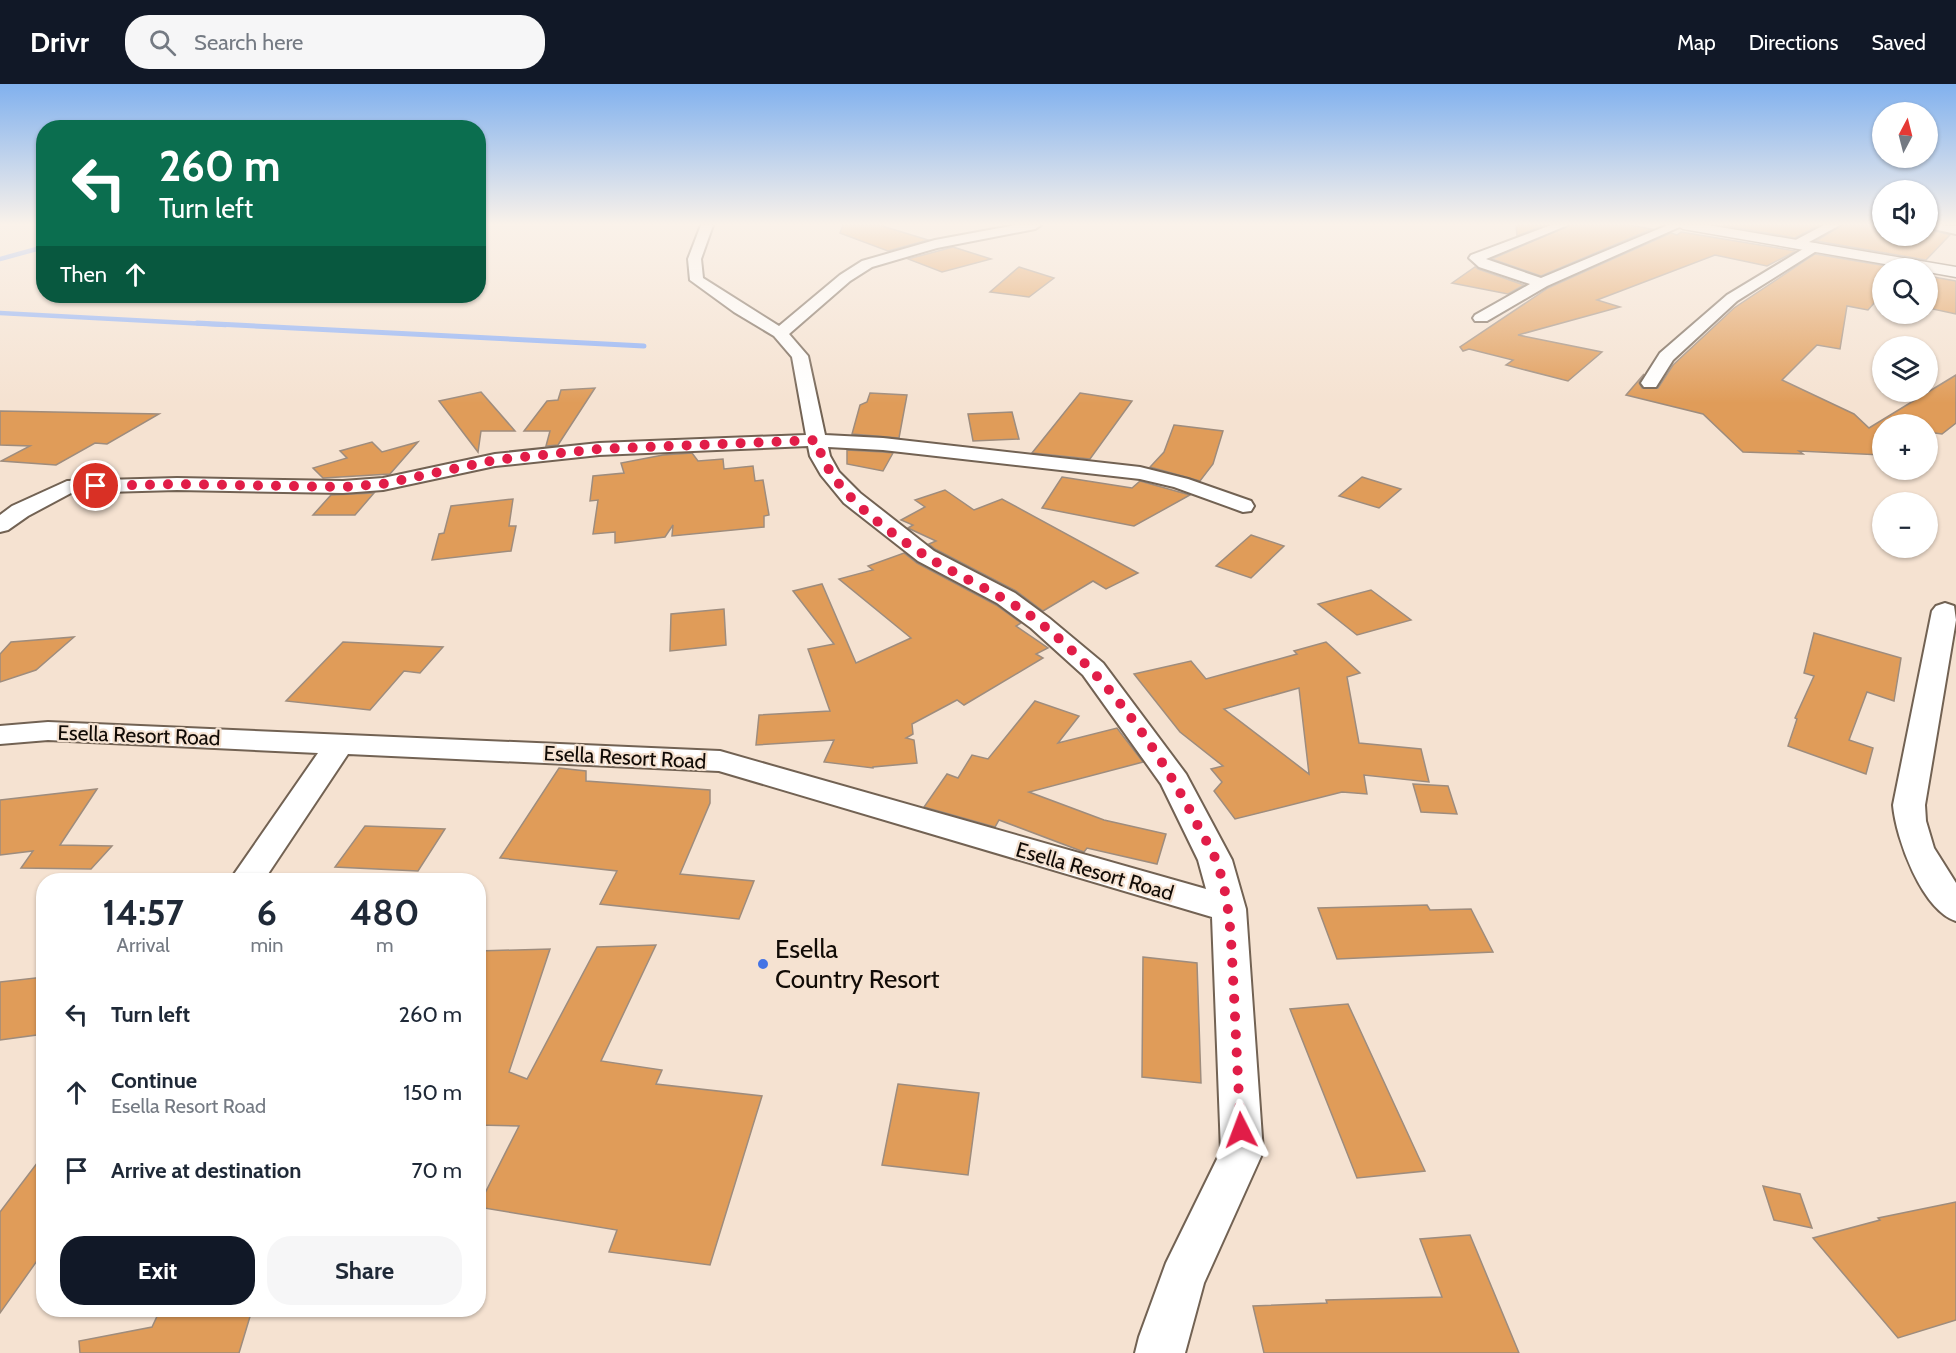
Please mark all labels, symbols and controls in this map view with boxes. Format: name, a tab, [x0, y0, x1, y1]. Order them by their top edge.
search box	[125, 15, 545, 69]
text: Drivr	[30, 25, 89, 59]
icon: search	[146, 26, 179, 59]
text: Search here	[194, 29, 303, 56]
text: Map	[1677, 30, 1716, 55]
text: Directions	[1749, 30, 1838, 55]
text: Saved	[1871, 30, 1926, 55]
north arrow	[1872, 102, 1938, 168]
map controls	[1872, 102, 1938, 558]
text: 260 m	[159, 140, 280, 192]
icon: left	[60, 144, 138, 222]
button: sound	[1872, 180, 1938, 246]
text: Turn left	[159, 192, 253, 225]
icon: ahead	[119, 258, 152, 291]
button: search	[1872, 258, 1938, 324]
text: Then	[60, 261, 107, 288]
button: layers	[1872, 336, 1938, 402]
button: +	[1872, 414, 1938, 480]
pin	[70, 460, 121, 511]
icon: arrive	[79, 469, 112, 502]
button: −	[1872, 492, 1938, 558]
street label: Esella Resort Road	[57, 720, 221, 750]
street label: Esella Resort Road	[543, 740, 707, 774]
street label: Esella Resort Road	[1013, 837, 1177, 905]
text: 14:57	[103, 890, 184, 934]
text: 6	[257, 890, 277, 934]
text: 480	[350, 890, 419, 934]
text: Arrival	[117, 933, 170, 957]
text: min	[250, 933, 283, 957]
text: m	[376, 933, 393, 957]
place label: Esella Country Resort	[775, 933, 940, 995]
marker: Esella Country Resort	[756, 957, 770, 971]
icon: left	[60, 998, 93, 1031]
text: Turn left	[111, 1001, 190, 1028]
text: 260 m	[398, 1001, 462, 1028]
text: Continue	[111, 1067, 197, 1094]
icon: ahead	[60, 1076, 93, 1109]
text: 150 m	[403, 1079, 462, 1106]
text: Esella Resort Road	[111, 1094, 266, 1118]
position arrow	[1209, 1098, 1273, 1162]
icon: arrive	[60, 1154, 93, 1187]
text: Arrive at destination	[111, 1157, 301, 1184]
text: 70 m	[412, 1157, 462, 1184]
button: Exit	[60, 1236, 255, 1305]
button: Share	[267, 1236, 462, 1305]

